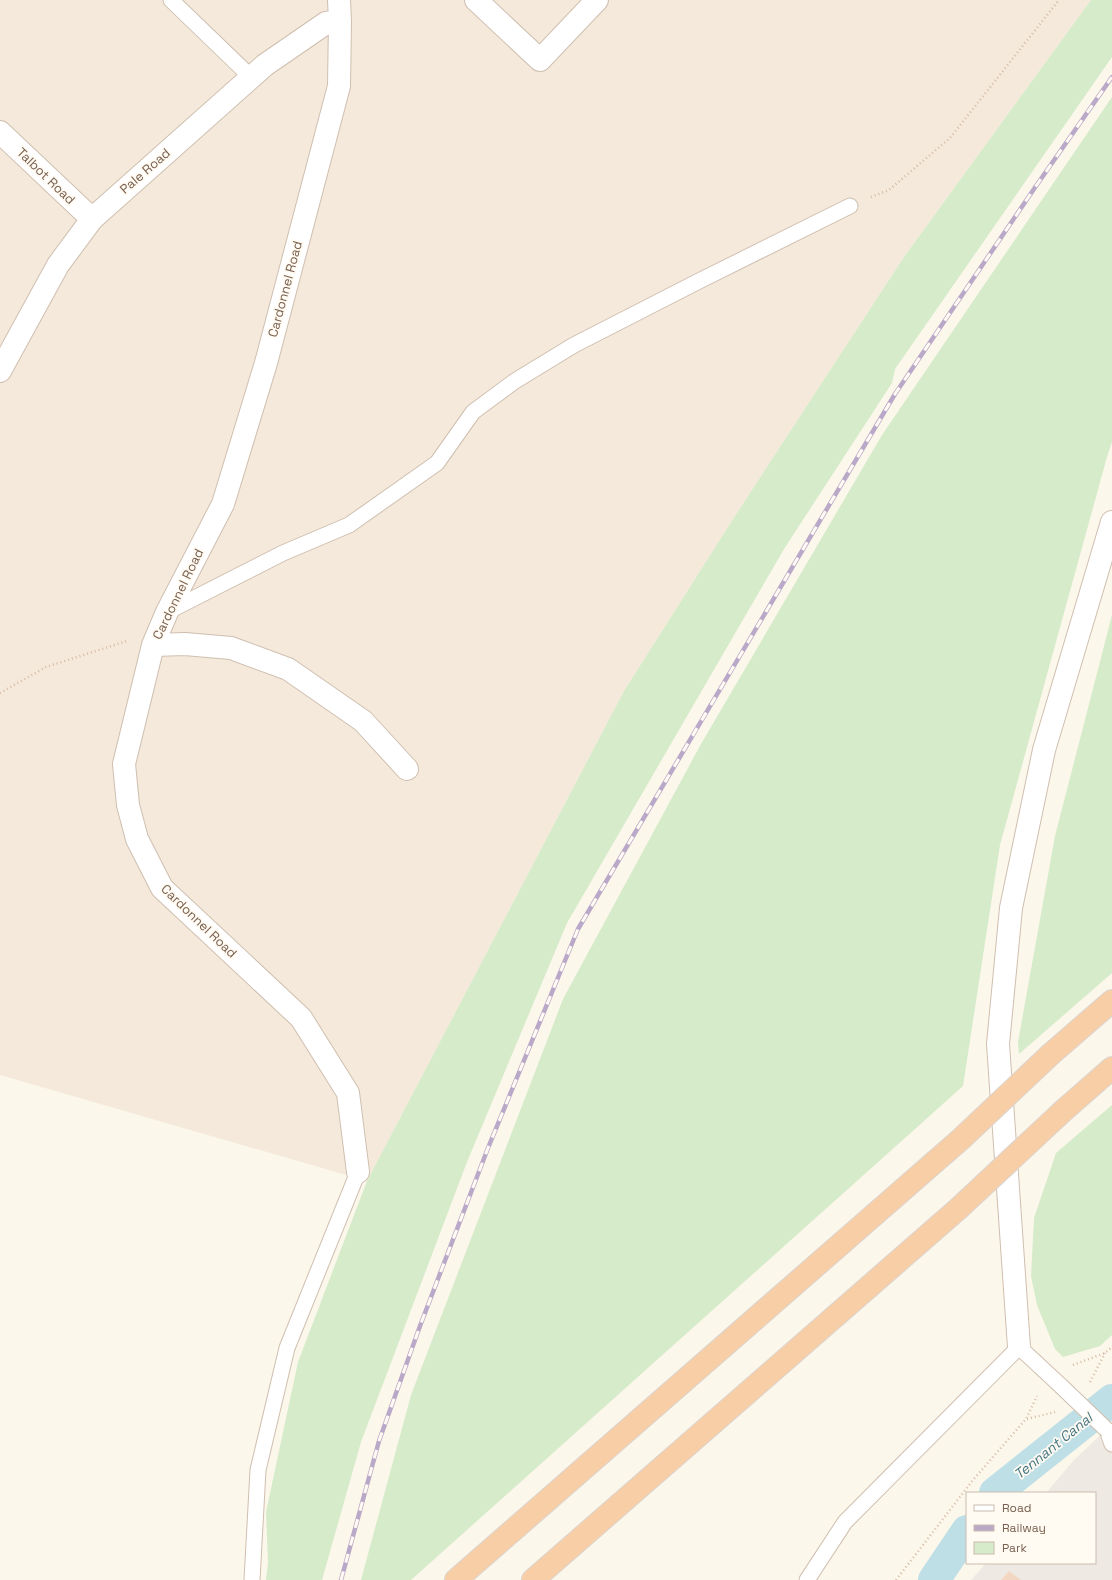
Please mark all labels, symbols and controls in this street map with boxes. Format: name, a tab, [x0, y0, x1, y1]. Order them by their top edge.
street label: Talbot Road	[13, 144, 79, 208]
street label: Pale Road	[116, 144, 174, 198]
street label: Cardonnel Road	[264, 239, 306, 339]
street label: Cardonnel Road	[149, 546, 207, 642]
street label: Cardonnel Road	[157, 881, 241, 961]
water label: Tennant Canal	[1010, 1408, 1097, 1483]
legend	[966, 1492, 1096, 1564]
text: Road	[1002, 1500, 1031, 1516]
text: Railway	[1002, 1520, 1046, 1536]
text: Park	[1002, 1540, 1027, 1556]

